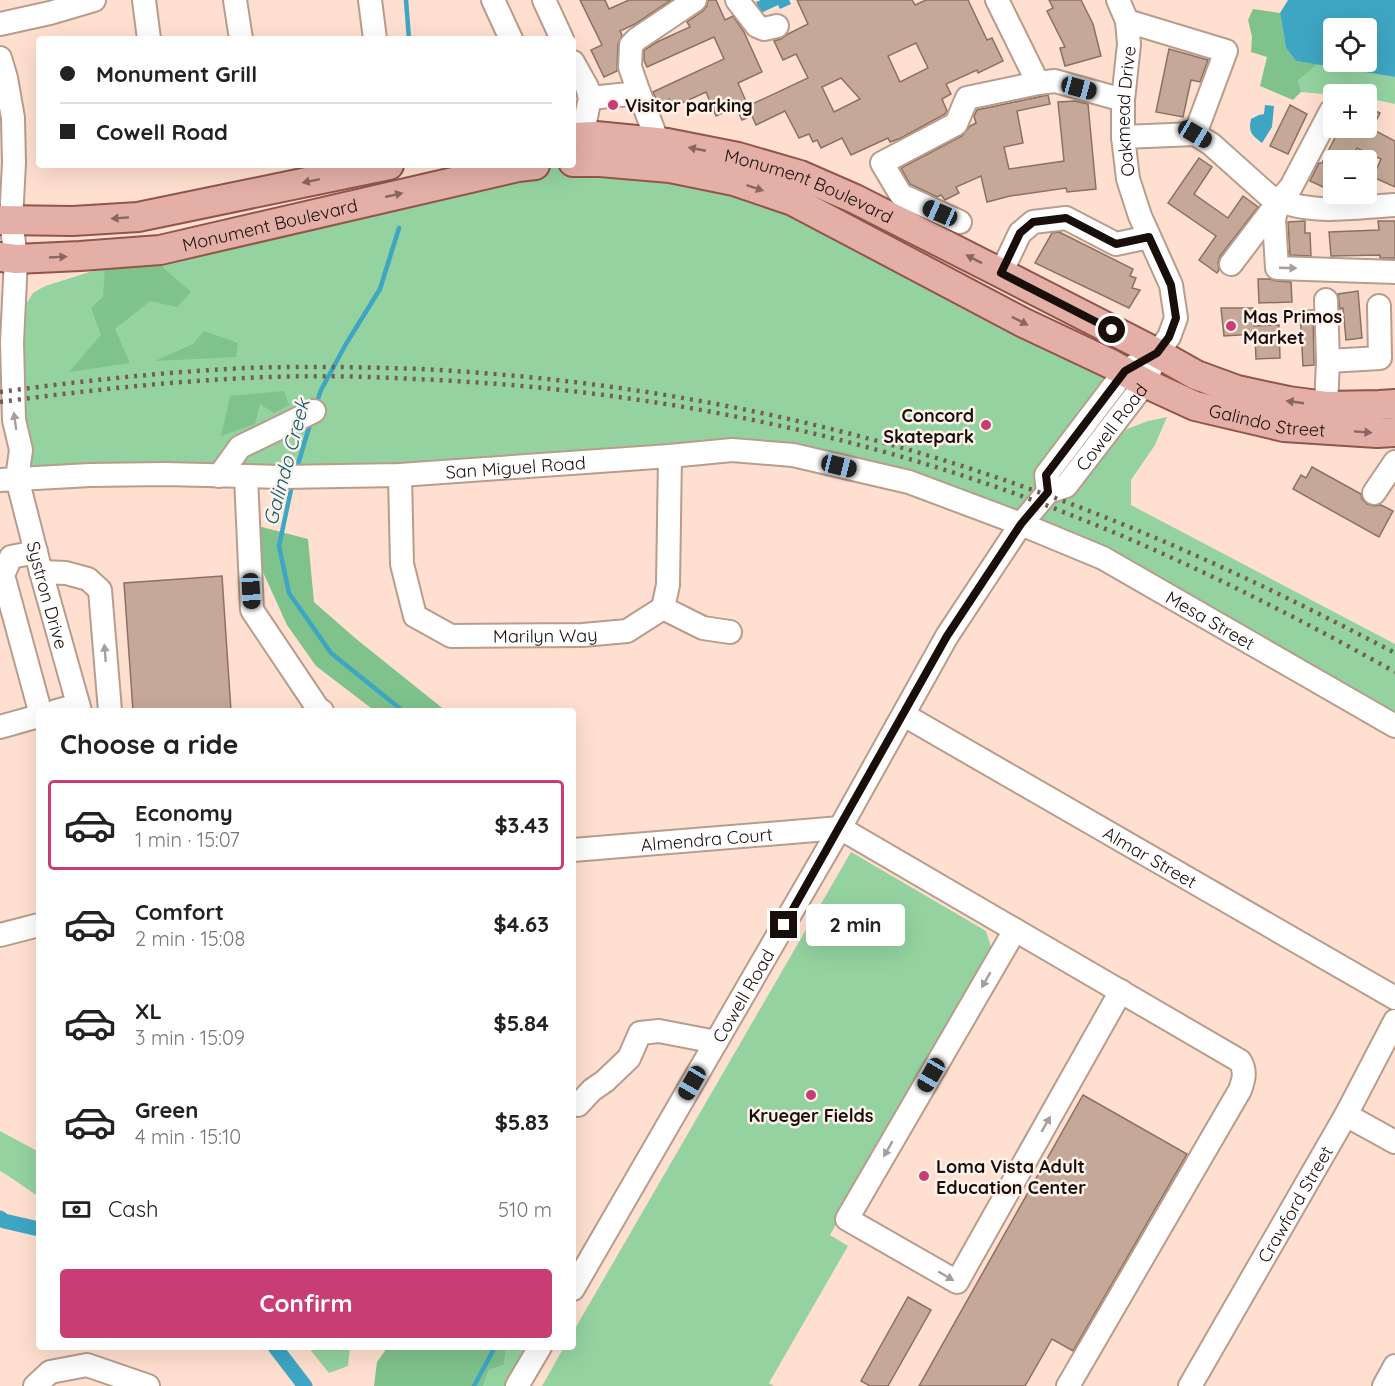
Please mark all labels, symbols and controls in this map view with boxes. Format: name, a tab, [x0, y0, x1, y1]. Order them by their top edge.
map controls	[1323, 18, 1377, 204]
button: locate	[1323, 18, 1377, 72]
street label: Oakmead Drive	[1111, 45, 1140, 178]
text: Monument Grill	[96, 60, 257, 88]
car	[1059, 75, 1099, 101]
button: +	[1323, 84, 1377, 138]
place label: Visitor parking	[625, 94, 753, 117]
marker: Visitor parking	[606, 98, 620, 112]
car	[1175, 117, 1215, 151]
text: Cowell Road	[96, 118, 228, 146]
street label: Monument Boulevard	[723, 143, 897, 228]
one-way arrow	[687, 144, 706, 153]
button: −	[1323, 150, 1377, 204]
one-way arrow	[302, 177, 321, 186]
one-way arrow	[746, 184, 764, 194]
one-way arrow	[385, 190, 403, 200]
street label: Monument Boulevard	[180, 193, 360, 256]
car	[920, 197, 960, 229]
one-way arrow	[111, 214, 130, 223]
one-way arrow	[49, 252, 68, 261]
one-way arrow	[966, 254, 983, 264]
one-way arrow	[1279, 264, 1298, 273]
place label: Mas Primos Market	[1243, 305, 1343, 349]
one-way arrow	[1011, 315, 1029, 325]
route start	[1098, 316, 1125, 343]
marker: Mas Primos Market	[1224, 319, 1238, 333]
street label: Cowell Road	[1070, 379, 1152, 475]
water label: Galindo Creek	[257, 394, 315, 528]
one-way arrow	[1285, 397, 1304, 406]
street label: Galindo Street	[1207, 398, 1326, 441]
place label: Concord Skatepark	[883, 404, 974, 448]
one-way arrow	[10, 411, 19, 430]
marker: Concord Skatepark	[979, 418, 993, 432]
one-way arrow	[1354, 428, 1373, 437]
street label: San Miguel Road	[445, 450, 586, 483]
car	[819, 453, 859, 479]
street label: Systron Drive	[22, 539, 73, 651]
car	[241, 573, 261, 609]
street label: Mesa Street	[1162, 585, 1259, 655]
street label: Marilyn Way	[493, 622, 598, 647]
one-way arrow	[100, 643, 110, 662]
text: Choose a ride	[60, 727, 238, 761]
icon: car	[63, 798, 117, 852]
text: Economy	[135, 799, 233, 827]
text: $3.43	[494, 811, 549, 839]
street label: Almar Street	[1099, 821, 1201, 893]
street label: Almendra Court	[640, 822, 773, 856]
text: 1 min · 15:07	[135, 827, 240, 852]
icon: car	[63, 897, 117, 951]
text: Comfort	[135, 898, 224, 926]
callout: 2 min	[805, 904, 904, 946]
text: $4.63	[493, 910, 549, 938]
route end	[770, 911, 797, 938]
text: 2 min	[829, 912, 882, 937]
text: 2 min · 15:08	[135, 926, 245, 951]
street label: Cowell Road	[707, 945, 779, 1047]
one-way arrow	[981, 972, 991, 989]
icon: car	[63, 996, 117, 1050]
text: XL	[135, 997, 162, 1025]
text: $5.84	[494, 1009, 549, 1037]
text: 3 min · 15:09	[135, 1025, 245, 1050]
car	[914, 1055, 948, 1095]
car	[675, 1063, 709, 1103]
marker: Krueger Fields	[804, 1088, 818, 1102]
icon: car	[63, 1095, 117, 1149]
text: Green	[135, 1096, 198, 1124]
place label: Krueger Fields	[749, 1104, 874, 1127]
text: $5.83	[495, 1108, 549, 1136]
one-way arrow	[1041, 1116, 1052, 1132]
text: 4 min · 15:10	[135, 1124, 241, 1149]
one-way arrow	[883, 1141, 893, 1158]
street label: Crawford Street	[1252, 1141, 1337, 1267]
place label: Loma Vista Adult Education Center	[936, 1155, 1086, 1199]
marker: Loma Vista Adult Education Center	[917, 1169, 931, 1183]
icon: cash	[60, 1193, 93, 1226]
text: Cash	[108, 1195, 159, 1223]
text: 510 m	[498, 1197, 552, 1222]
button: Confirm	[60, 1269, 552, 1338]
one-way arrow	[938, 1270, 954, 1281]

